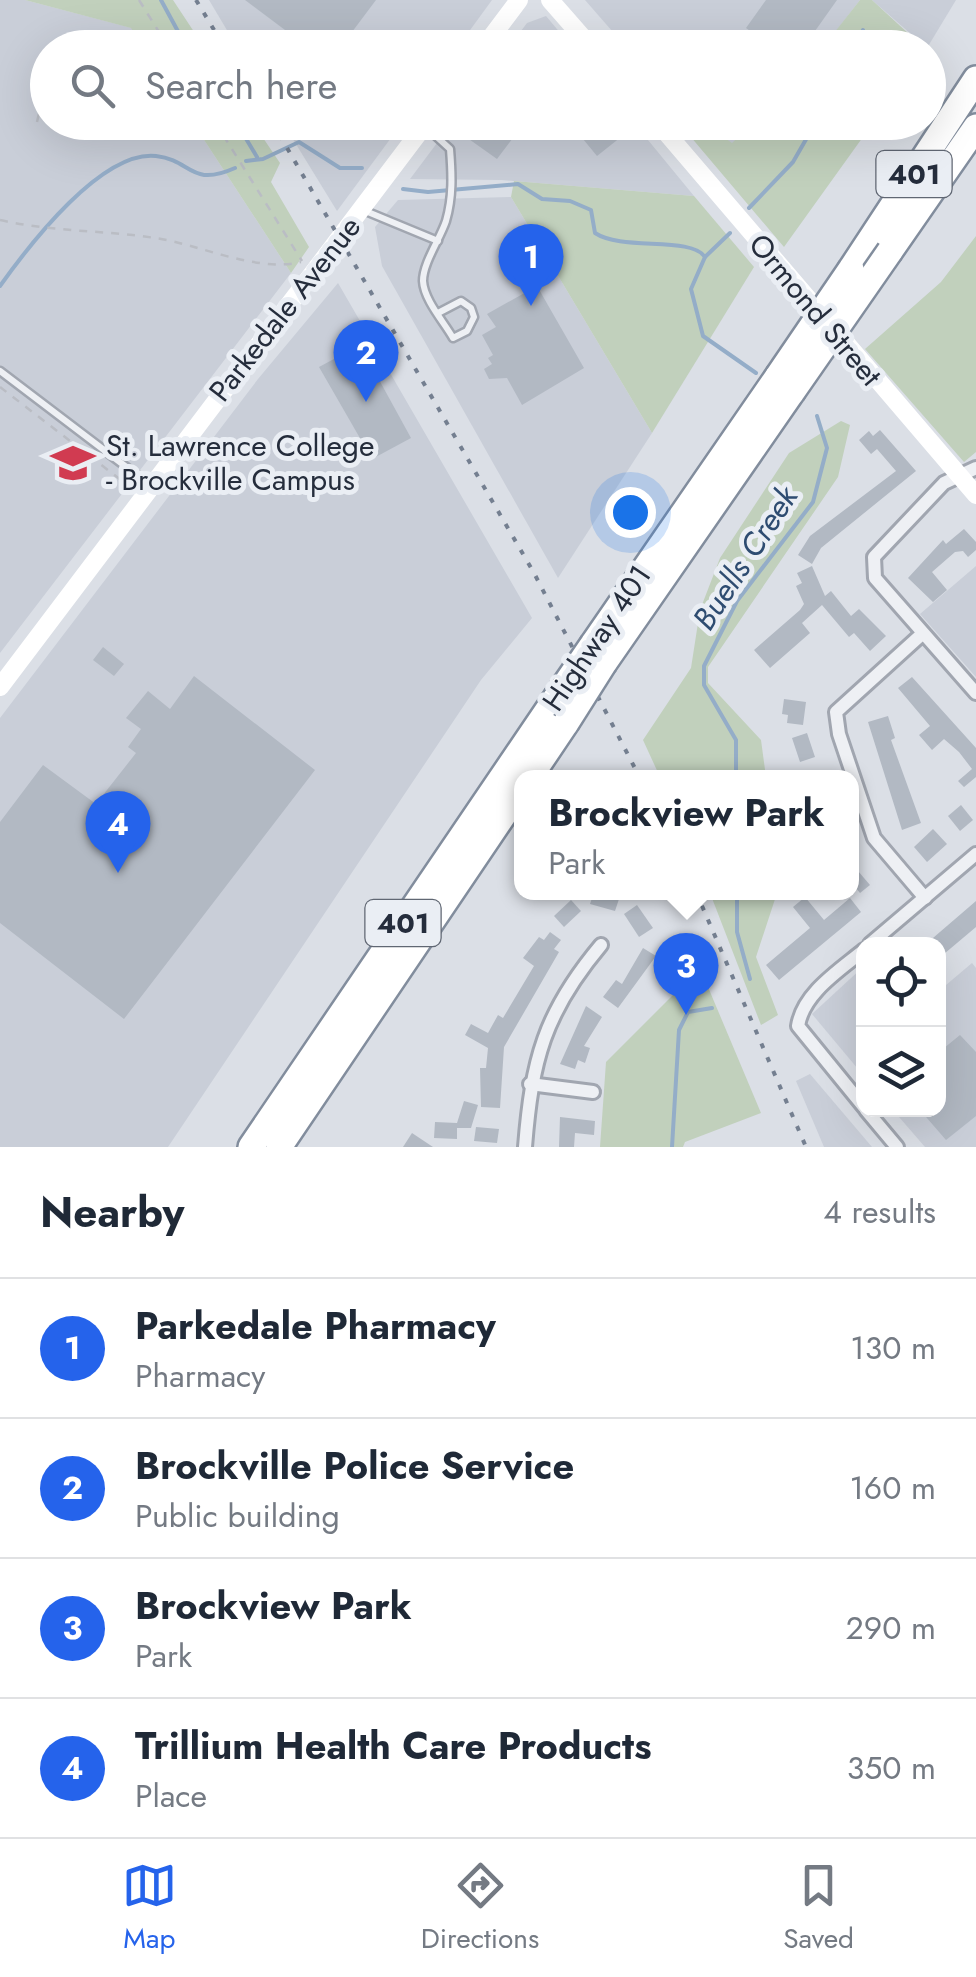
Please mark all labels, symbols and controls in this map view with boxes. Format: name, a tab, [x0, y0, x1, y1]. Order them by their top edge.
search box	[30, 30, 946, 140]
icon: search	[65, 58, 120, 113]
text: Search here	[145, 58, 337, 113]
road number: 401	[876, 151, 952, 197]
street label: Parkedale Avenue	[198, 207, 371, 411]
pin: 1	[498, 224, 564, 306]
street label: Ormond Street	[739, 224, 893, 396]
pin: 2	[334, 320, 398, 402]
place label: St. Lawrence College - Brockville Campus	[106, 424, 374, 501]
school or university icon: St. Lawrence College - Brockville Campus	[49, 439, 97, 487]
water label: Buells Creek	[681, 476, 809, 639]
your location	[605, 487, 656, 538]
street label: Highway 401	[532, 556, 661, 719]
popup	[514, 770, 859, 900]
text: Brockview Park	[548, 785, 825, 840]
pin: 4	[86, 790, 150, 873]
text: Park	[548, 840, 605, 886]
road number: 401	[366, 900, 440, 946]
pin: 3	[654, 932, 718, 1015]
map controls	[856, 937, 946, 1117]
button: locate	[856, 937, 946, 1027]
button: layers	[856, 1027, 946, 1117]
text: Nearby	[40, 1182, 184, 1243]
text: 4 results	[823, 1189, 936, 1235]
text: Parkedale Pharmacy	[135, 1298, 496, 1353]
text: 1	[64, 1325, 81, 1371]
text: 130 m	[850, 1325, 936, 1371]
text: Pharmacy	[135, 1353, 265, 1399]
text: Brockville Police Service	[135, 1438, 574, 1493]
text: 2	[62, 1465, 83, 1511]
text: 160 m	[849, 1465, 936, 1511]
text: Public building	[135, 1493, 340, 1539]
text: Brockview Park	[135, 1578, 412, 1633]
text: 3	[63, 1605, 82, 1651]
text: 290 m	[846, 1605, 936, 1651]
text: Park	[135, 1633, 192, 1679]
text: Trillium Health Care Products	[135, 1718, 652, 1773]
text: 4	[61, 1745, 84, 1791]
text: 350 m	[847, 1745, 936, 1791]
text: Place	[135, 1773, 207, 1819]
tab: Map	[122, 1858, 177, 1959]
tab: Directions	[421, 1858, 539, 1959]
tab: Saved	[783, 1858, 854, 1959]

